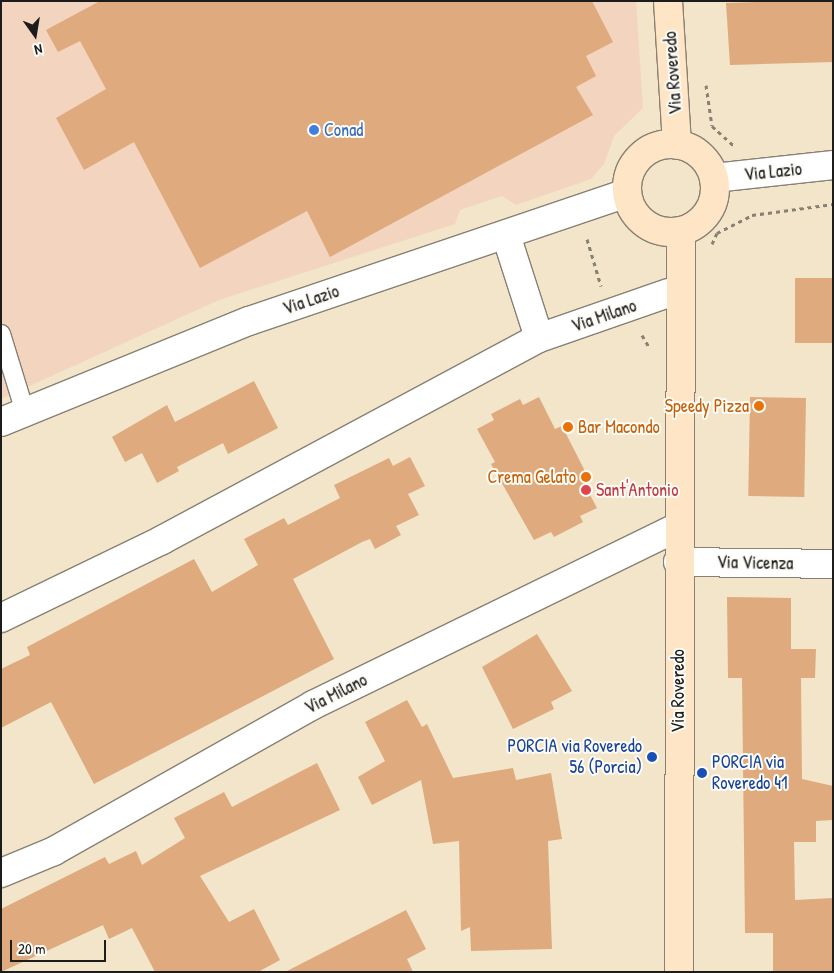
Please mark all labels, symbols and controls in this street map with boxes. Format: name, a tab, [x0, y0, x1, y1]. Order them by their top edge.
north arrow	[10, 10, 60, 60]
street label: Via Roveredo	[659, 31, 687, 115]
text: N	[33, 40, 44, 60]
place label: Conad	[324, 119, 363, 141]
marker: Conad	[308, 124, 320, 136]
street label: Via Lazio	[743, 158, 803, 186]
street label: Via Lazio	[280, 280, 342, 320]
street label: Via Milano	[569, 295, 639, 337]
place label: Speedy Pizza	[665, 395, 749, 417]
marker: Speedy Pizza	[753, 400, 765, 412]
place label: Bar Macondo	[578, 416, 660, 438]
marker: Bar Macondo	[562, 421, 574, 433]
place label: Crema Gelato	[488, 466, 576, 488]
marker: Crema Gelato	[580, 471, 592, 483]
place label: Sant'Antonio	[596, 479, 678, 501]
marker: Sant'Antonio	[580, 484, 592, 496]
street label: Via Vicenza	[717, 552, 793, 574]
street label: Via Roveredo	[667, 649, 689, 733]
street label: Via Milano	[301, 669, 371, 719]
place label: PORCIA via Roveredo 56 (Porcia)	[508, 736, 642, 779]
marker: PORCIA via Roveredo 56 (Porcia)	[646, 751, 658, 763]
place label: PORCIA via Roveredo 41	[712, 752, 788, 794]
marker: PORCIA via Roveredo 41	[696, 767, 708, 779]
scale bar	[12, 930, 109, 962]
text: 20 m	[18, 938, 45, 959]

